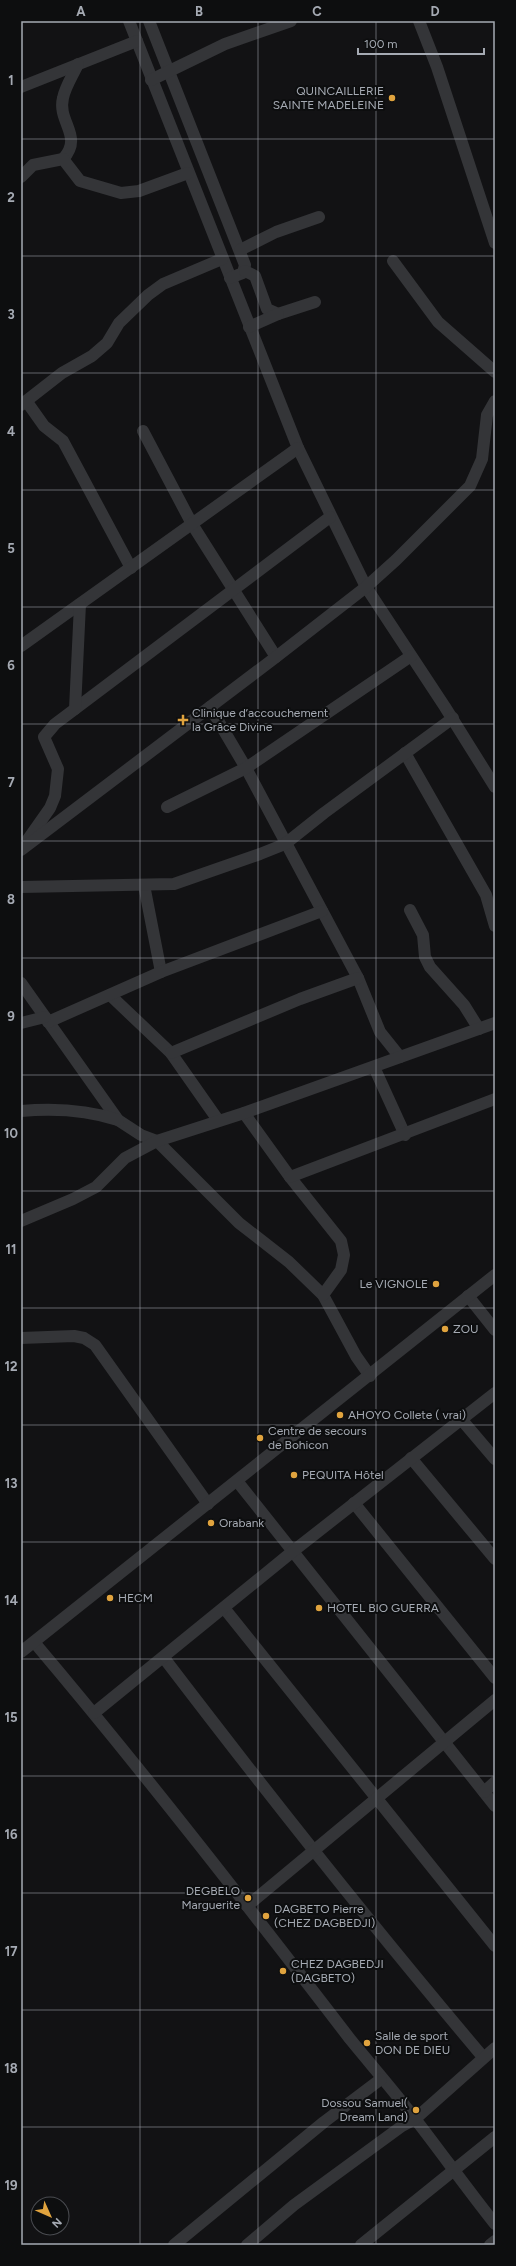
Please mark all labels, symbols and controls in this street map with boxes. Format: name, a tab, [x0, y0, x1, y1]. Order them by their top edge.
text: A	[76, 4, 86, 19]
text: B	[195, 4, 203, 19]
text: C	[312, 4, 322, 19]
text: D	[430, 4, 440, 19]
scale bar	[358, 30, 484, 56]
text: 100 m	[364, 37, 398, 51]
text: 1	[8, 73, 14, 88]
place label: QUINCAILLERIE SAINTE MADELEINE	[273, 84, 384, 112]
marker: QUINCAILLERIE SAINTE MADELEINE	[387, 93, 397, 103]
text: 2	[7, 190, 15, 205]
text: 3	[7, 307, 15, 322]
text: 4	[7, 424, 15, 439]
text: 5	[7, 541, 15, 556]
text: 6	[7, 658, 15, 673]
place label: Clinique d’accouchement la Grâce Divine	[192, 706, 329, 734]
marker: Clinique d’accouchement la Grâce Divine	[177, 714, 189, 726]
text: 7	[7, 775, 15, 790]
text: 8	[7, 892, 15, 907]
text: 9	[7, 1009, 15, 1024]
text: 10	[4, 1126, 18, 1141]
text: 11	[6, 1242, 16, 1257]
place label: Le VIGNOLE	[360, 1277, 428, 1291]
marker: Le VIGNOLE	[431, 1279, 441, 1289]
place label: ZOU	[453, 1322, 479, 1336]
marker: ZOU	[440, 1324, 450, 1334]
text: 12	[4, 1359, 18, 1374]
place label: AHOYO Collete ( vrai)	[348, 1408, 466, 1422]
marker: AHOYO Collete ( vrai)	[335, 1410, 345, 1420]
place label: Centre de secours de Bohicon	[268, 1424, 367, 1452]
marker: Centre de secours de Bohicon	[255, 1433, 265, 1443]
place label: PEQUITA Hôtel	[302, 1468, 384, 1482]
marker: PEQUITA Hôtel	[289, 1470, 299, 1480]
text: 13	[5, 1476, 17, 1491]
place label: Orabank	[219, 1516, 264, 1530]
marker: Orabank	[206, 1518, 216, 1528]
place label: HECM	[118, 1591, 153, 1605]
text: 14	[4, 1593, 18, 1608]
marker: HECM	[105, 1593, 115, 1603]
place label: HOTEL BIO GUERRA	[327, 1601, 439, 1615]
marker: HOTEL BIO GUERRA	[314, 1603, 324, 1613]
text: 15	[4, 1710, 18, 1725]
text: 16	[4, 1827, 18, 1842]
place label: DEGBELO Marguerite	[181, 1884, 240, 1912]
marker: DEGBELO Marguerite	[243, 1893, 253, 1903]
place label: DAGBETO Pierre (CHEZ DAGBEDJI)	[274, 1902, 375, 1930]
marker: DAGBETO Pierre (CHEZ DAGBEDJI)	[261, 1911, 271, 1921]
text: 17	[5, 1944, 17, 1959]
place label: CHEZ DAGBEDJI (DAGBETO)	[291, 1957, 384, 1985]
marker: CHEZ DAGBEDJI (DAGBETO)	[278, 1966, 288, 1976]
place label: Salle de sport DON DE DIEU	[375, 2029, 450, 2057]
marker: Salle de sport DON DE DIEU	[362, 2038, 372, 2048]
text: 18	[4, 2061, 18, 2076]
place label: Dossou Samuel( Dream Land)	[321, 2096, 408, 2124]
marker: Dossou Samuel( Dream Land)	[411, 2105, 421, 2115]
text: 19	[4, 2178, 18, 2193]
north arrow	[30, 2196, 70, 2236]
text: N	[49, 2215, 64, 2230]

